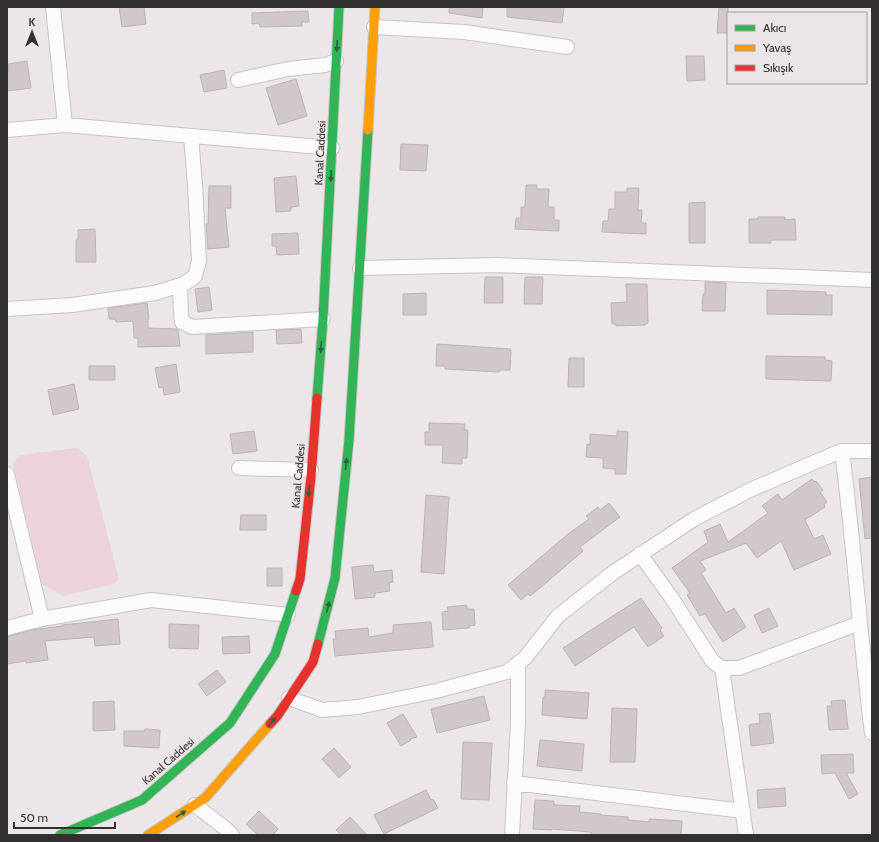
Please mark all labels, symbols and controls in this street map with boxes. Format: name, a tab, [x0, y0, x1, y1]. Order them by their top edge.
north arrow	[12, 12, 52, 52]
legend	[727, 12, 867, 84]
text: K	[29, 15, 36, 29]
text: Akıcı	[763, 20, 786, 35]
one-way arrow	[334, 40, 340, 53]
text: Yavaş	[762, 40, 791, 55]
text: Sıkışık	[763, 60, 794, 75]
street label: Kanal Caddesi	[311, 120, 329, 186]
one-way arrow	[327, 170, 334, 182]
one-way arrow	[317, 341, 324, 354]
street label: Kanal Caddesi	[288, 443, 308, 509]
one-way arrow	[343, 458, 350, 470]
one-way arrow	[306, 485, 313, 497]
one-way arrow	[325, 600, 331, 613]
one-way arrow	[267, 717, 277, 727]
street label: Kanal Caddesi	[139, 734, 197, 788]
scale bar	[14, 804, 115, 830]
text: 50 m	[20, 810, 48, 825]
one-way arrow	[176, 810, 186, 818]

